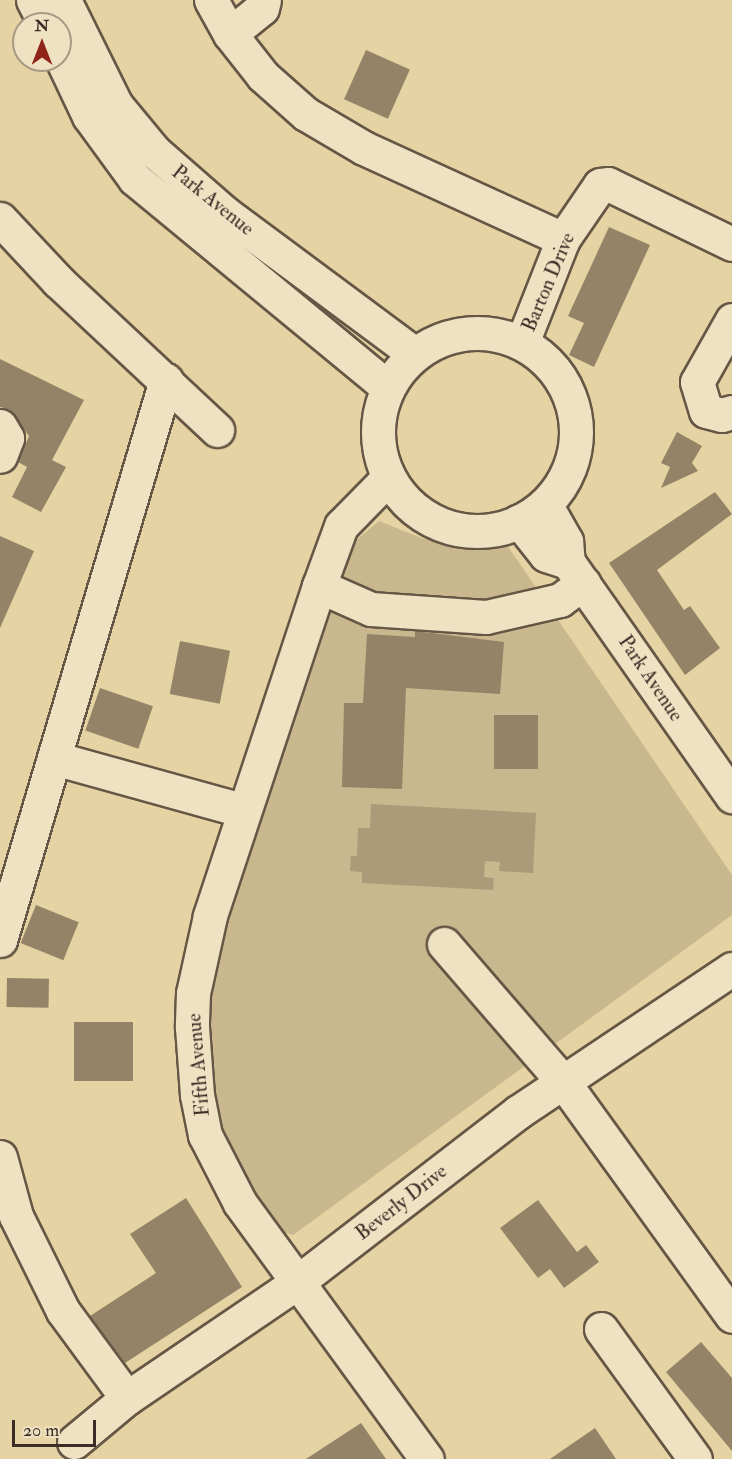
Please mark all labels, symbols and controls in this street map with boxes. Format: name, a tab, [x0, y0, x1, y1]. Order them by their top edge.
north arrow	[12, 12, 72, 72]
text: N	[35, 16, 49, 36]
street label: Park Avenue	[167, 160, 259, 240]
street label: Barton Drive	[516, 229, 580, 335]
street label: Park Avenue	[614, 630, 688, 726]
street label: Fifth Avenue	[182, 1013, 214, 1117]
street label: Beverly Drive	[350, 1159, 452, 1245]
scale bar	[15, 1408, 99, 1446]
text: 20 m	[23, 1419, 59, 1442]

